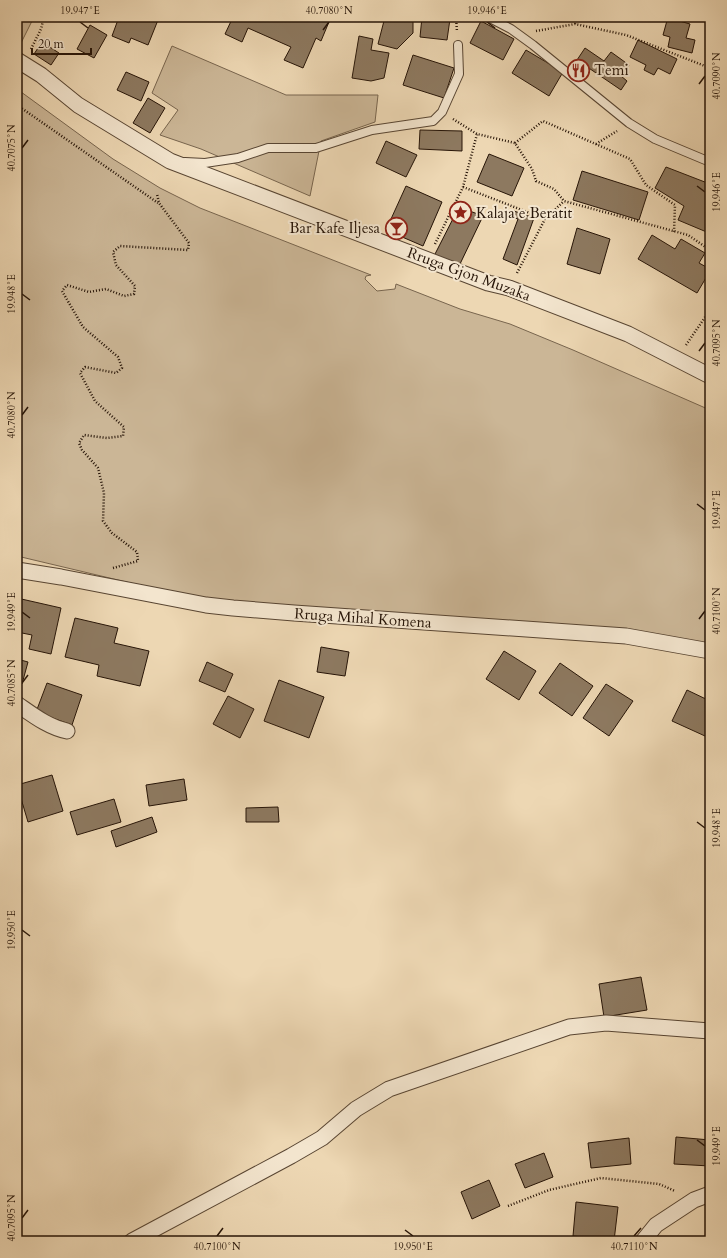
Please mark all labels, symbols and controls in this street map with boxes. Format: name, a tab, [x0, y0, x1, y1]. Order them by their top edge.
text: 19.947°E	[60, 4, 100, 18]
text: 40.7080°N	[306, 4, 353, 18]
text: 19.946°E	[467, 4, 507, 18]
scale bar	[32, 30, 91, 56]
text: 20 m	[38, 36, 65, 52]
text: 40.7090°N	[710, 52, 724, 99]
restaurant icon: Temi	[566, 57, 592, 83]
place label: Temi	[594, 60, 629, 80]
text: 40.7075°N	[5, 124, 19, 171]
text: 19.946°E	[710, 172, 724, 212]
place icon: Kalaja e Beratit	[447, 200, 473, 226]
place label: Kalaja e Beratit	[476, 203, 572, 223]
bar icon: Bar Kafe Iljesa	[383, 215, 409, 241]
place label: Bar Kafe Iljesa	[289, 218, 381, 238]
street label: Rruga Gjon Muzaka	[405, 242, 534, 306]
text: 19.948°E	[5, 274, 19, 314]
text: 40.7095°N	[710, 319, 724, 366]
text: 40.7080°N	[5, 391, 19, 438]
text: 19.947°E	[710, 490, 724, 530]
text: 40.7100°N	[710, 587, 724, 634]
text: 19.949°E	[5, 592, 19, 632]
street label: Rruga Mihal Komena	[294, 603, 433, 633]
text: 40.7085°N	[5, 659, 19, 706]
text: 19.948°E	[710, 808, 724, 848]
text: 19.950°E	[5, 910, 19, 950]
text: 19.949°E	[710, 1126, 724, 1166]
text: 40.7095°N	[5, 1194, 19, 1241]
text: 40.7100°N	[194, 1240, 241, 1254]
text: 19.950°E	[393, 1240, 433, 1254]
text: 40.7110°N	[611, 1240, 658, 1254]

